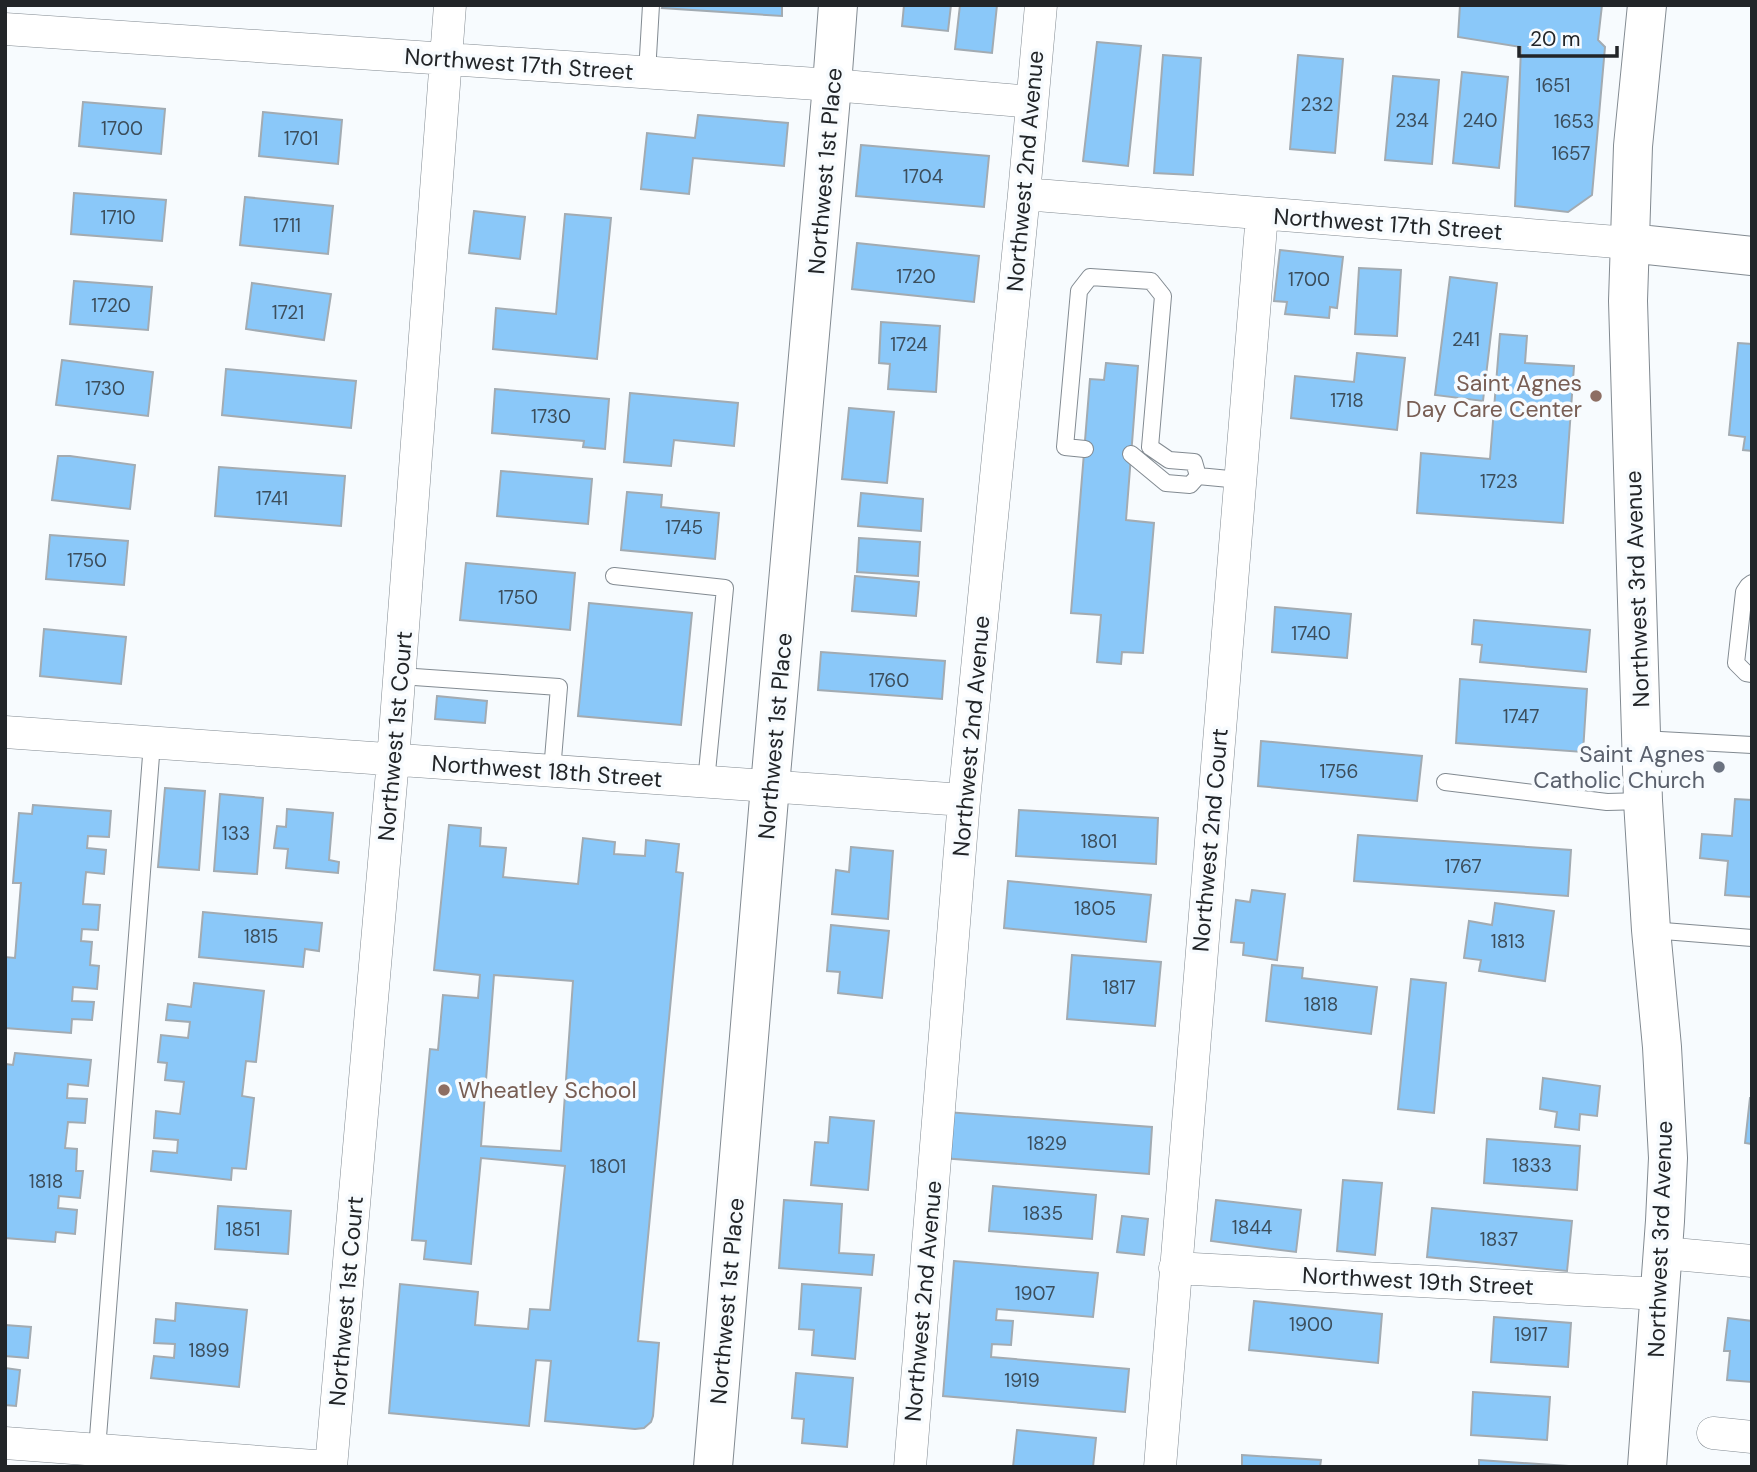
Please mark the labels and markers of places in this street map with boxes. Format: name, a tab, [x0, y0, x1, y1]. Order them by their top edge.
place label: Saint Agnes Day Care Center	[1406, 368, 1582, 424]
marker: Saint Agnes Day Care Center	[1588, 388, 1604, 404]
place label: Saint Agnes Catholic Church	[1533, 739, 1705, 795]
marker: Saint Agnes Catholic Church	[1711, 759, 1727, 775]
place label: Wheatley School	[458, 1075, 637, 1105]
marker: Wheatley School	[436, 1082, 452, 1098]

